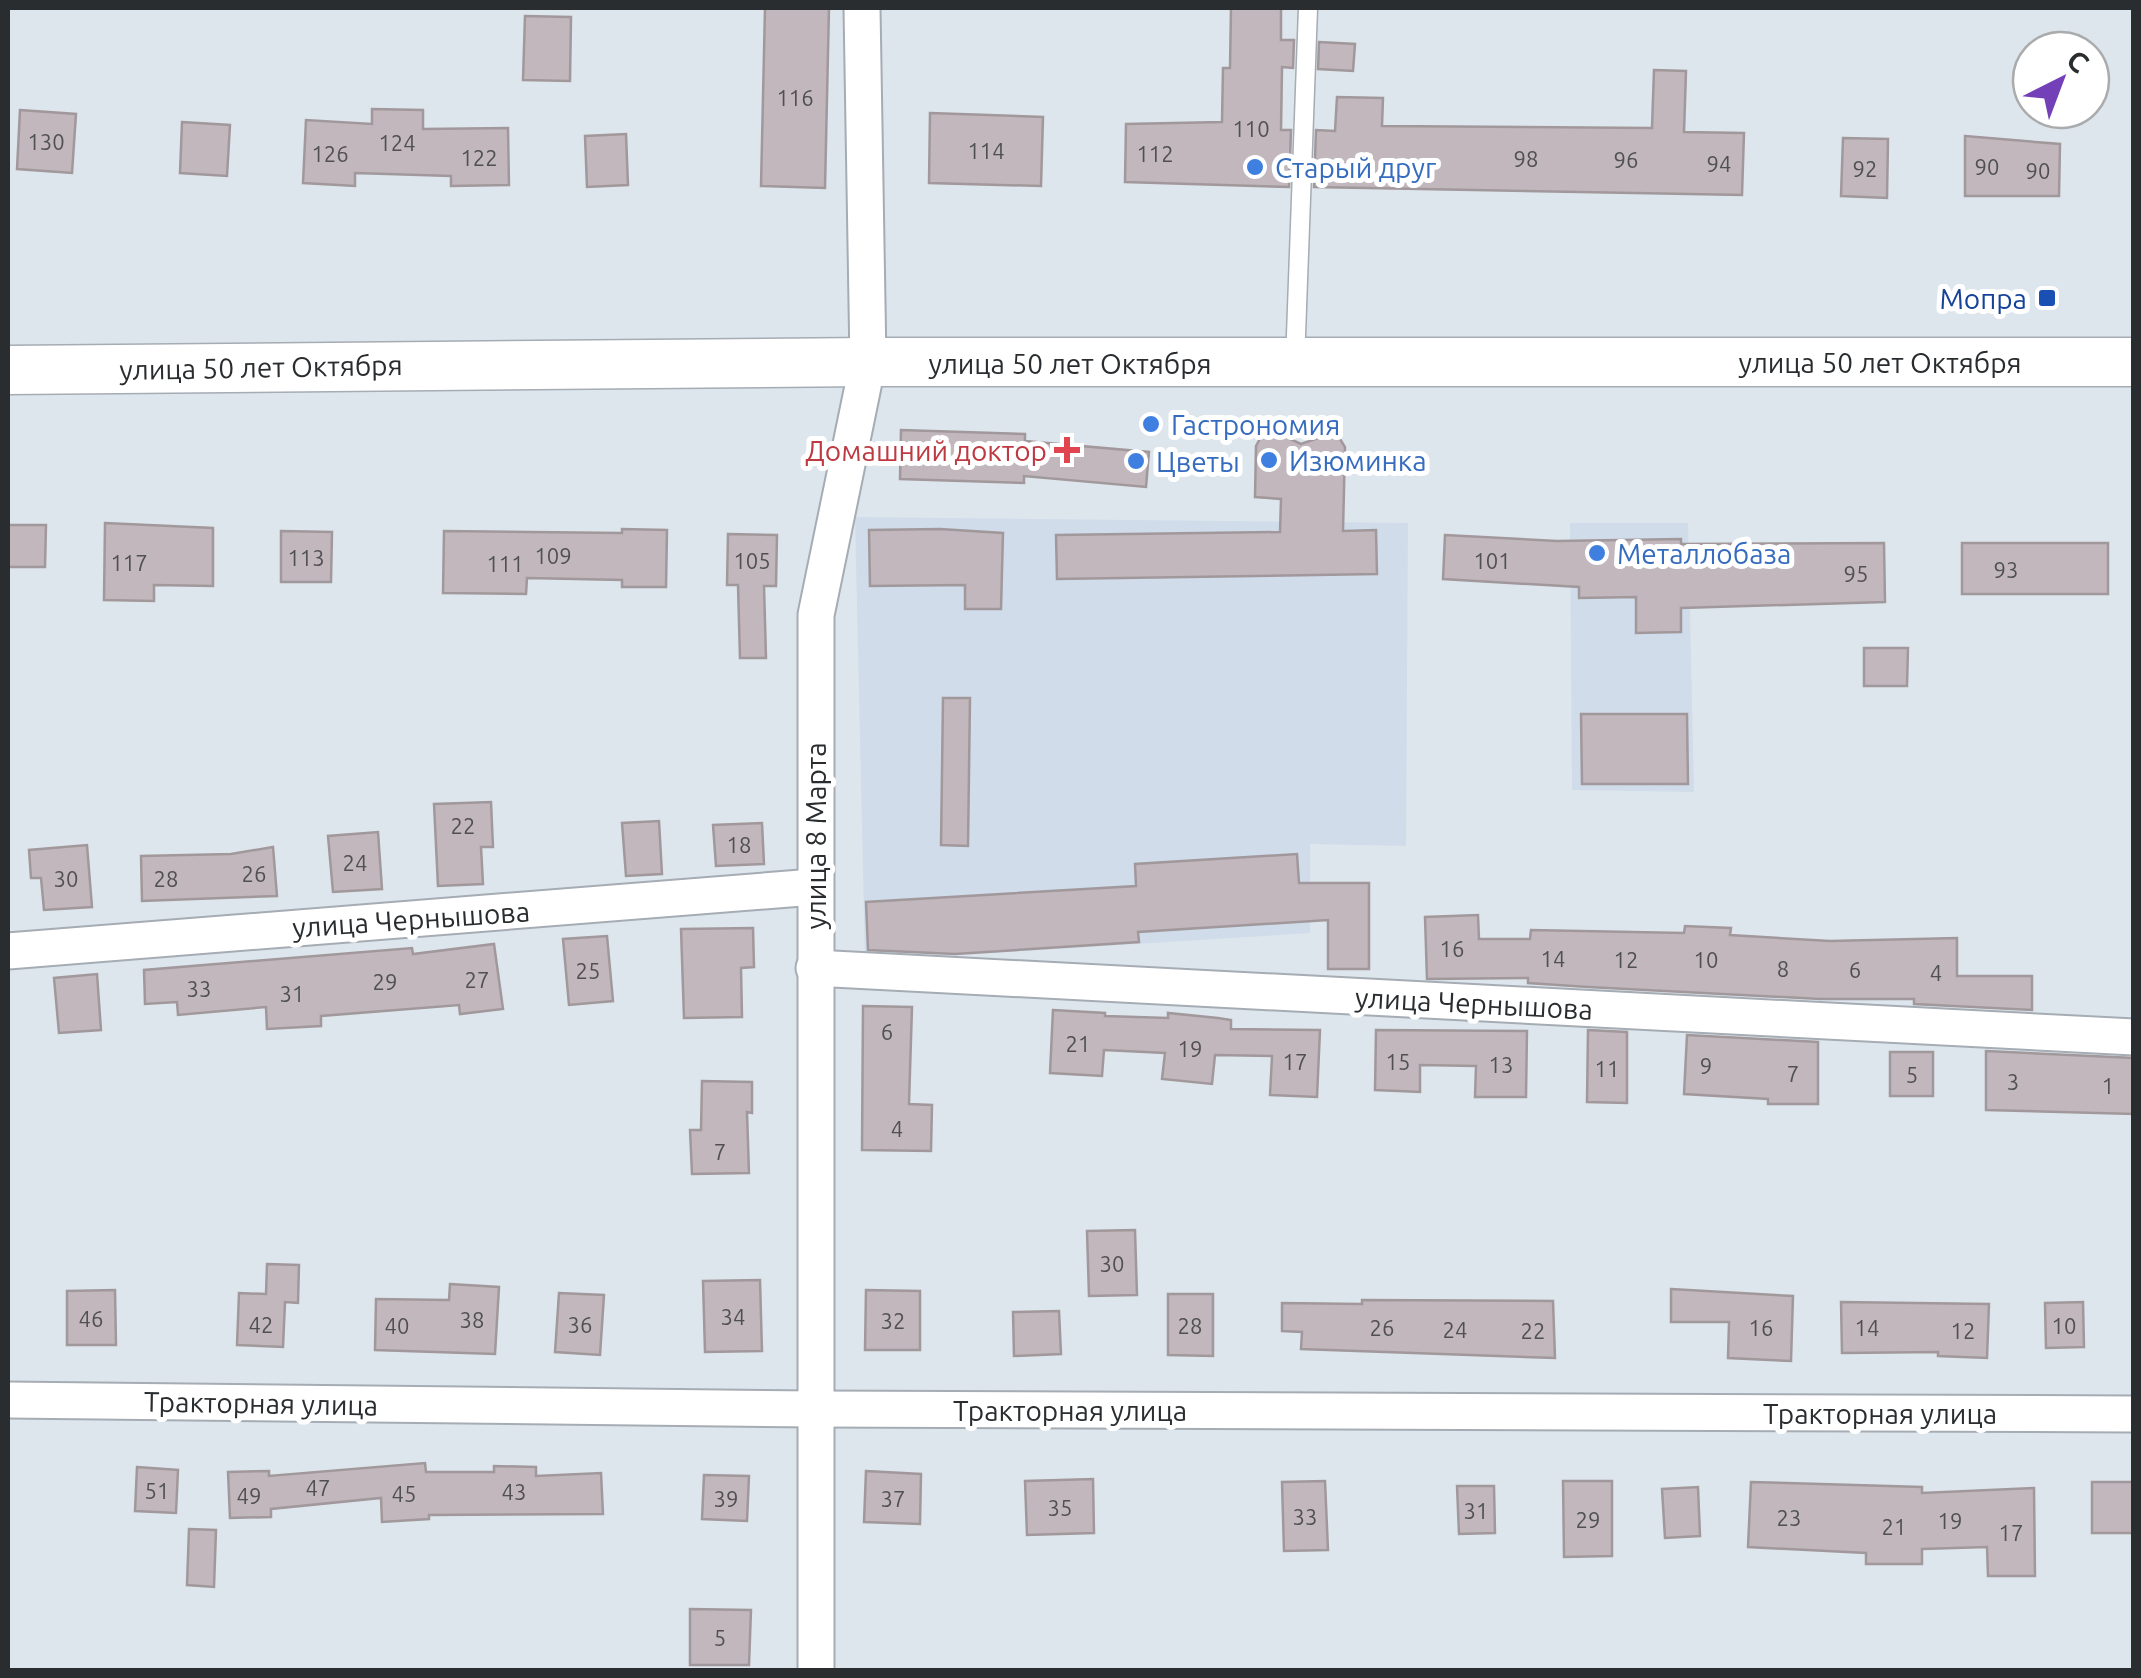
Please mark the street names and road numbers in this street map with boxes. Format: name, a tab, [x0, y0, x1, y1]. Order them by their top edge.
street label: улица 50 лет Октября	[1738, 347, 2022, 378]
street label: улица 50 лет Октября	[928, 348, 1212, 379]
street label: улица 50 лет Октября	[119, 349, 403, 385]
street label: улица 8 Марта	[800, 742, 831, 930]
street label: улица Чернышова	[291, 895, 531, 943]
street label: улица Чернышова	[1354, 981, 1594, 1025]
street label: Тракторная улица	[144, 1385, 378, 1421]
street label: Тракторная улица	[953, 1395, 1187, 1426]
street label: Тракторная улица	[1763, 1398, 1997, 1429]

